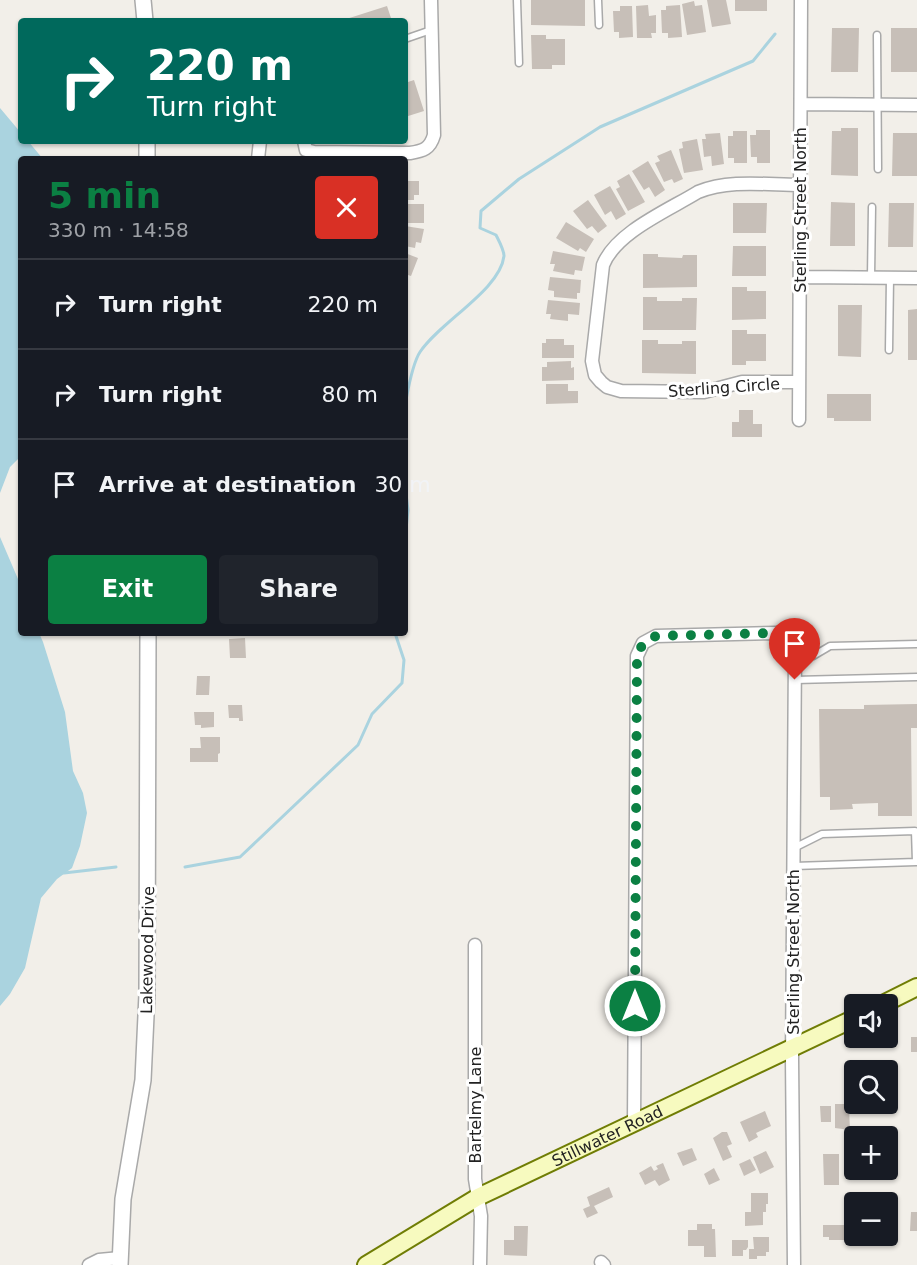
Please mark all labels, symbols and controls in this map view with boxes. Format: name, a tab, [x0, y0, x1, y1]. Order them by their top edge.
text: 220 m	[147, 41, 293, 90]
icon: right	[48, 42, 126, 120]
text: Turn right	[147, 91, 276, 122]
street label: Sterling Street North	[791, 127, 810, 293]
text: 5 min	[48, 175, 161, 216]
button: close	[315, 176, 378, 239]
text: 330 m · 14:58	[48, 218, 189, 242]
icon: right	[48, 288, 81, 321]
text: Turn right	[99, 292, 222, 317]
text: 220 m	[308, 292, 378, 317]
street label: Sterling Circle	[667, 374, 781, 401]
icon: right	[48, 378, 81, 411]
text: Turn right	[99, 382, 222, 407]
text: 80 m	[322, 382, 378, 407]
icon: arrive	[48, 468, 81, 501]
text: Arrive at destination	[99, 472, 356, 497]
text: 30 m	[374, 472, 431, 497]
button: Exit	[48, 555, 207, 624]
button: Share	[219, 555, 378, 624]
pin	[769, 618, 820, 680]
icon: arrive	[778, 627, 811, 660]
street label: Sterling Street North	[784, 869, 803, 1035]
street label: Lakewood Drive	[137, 886, 158, 1014]
position arrow	[603, 974, 667, 1038]
map controls	[844, 994, 898, 1246]
button: sound	[844, 994, 898, 1048]
street label: Bartelmy Lane	[466, 1047, 485, 1163]
button: search	[844, 1060, 898, 1114]
street label: Stillwater Road	[549, 1102, 666, 1171]
button: +	[844, 1126, 898, 1180]
button: −	[844, 1192, 898, 1246]

